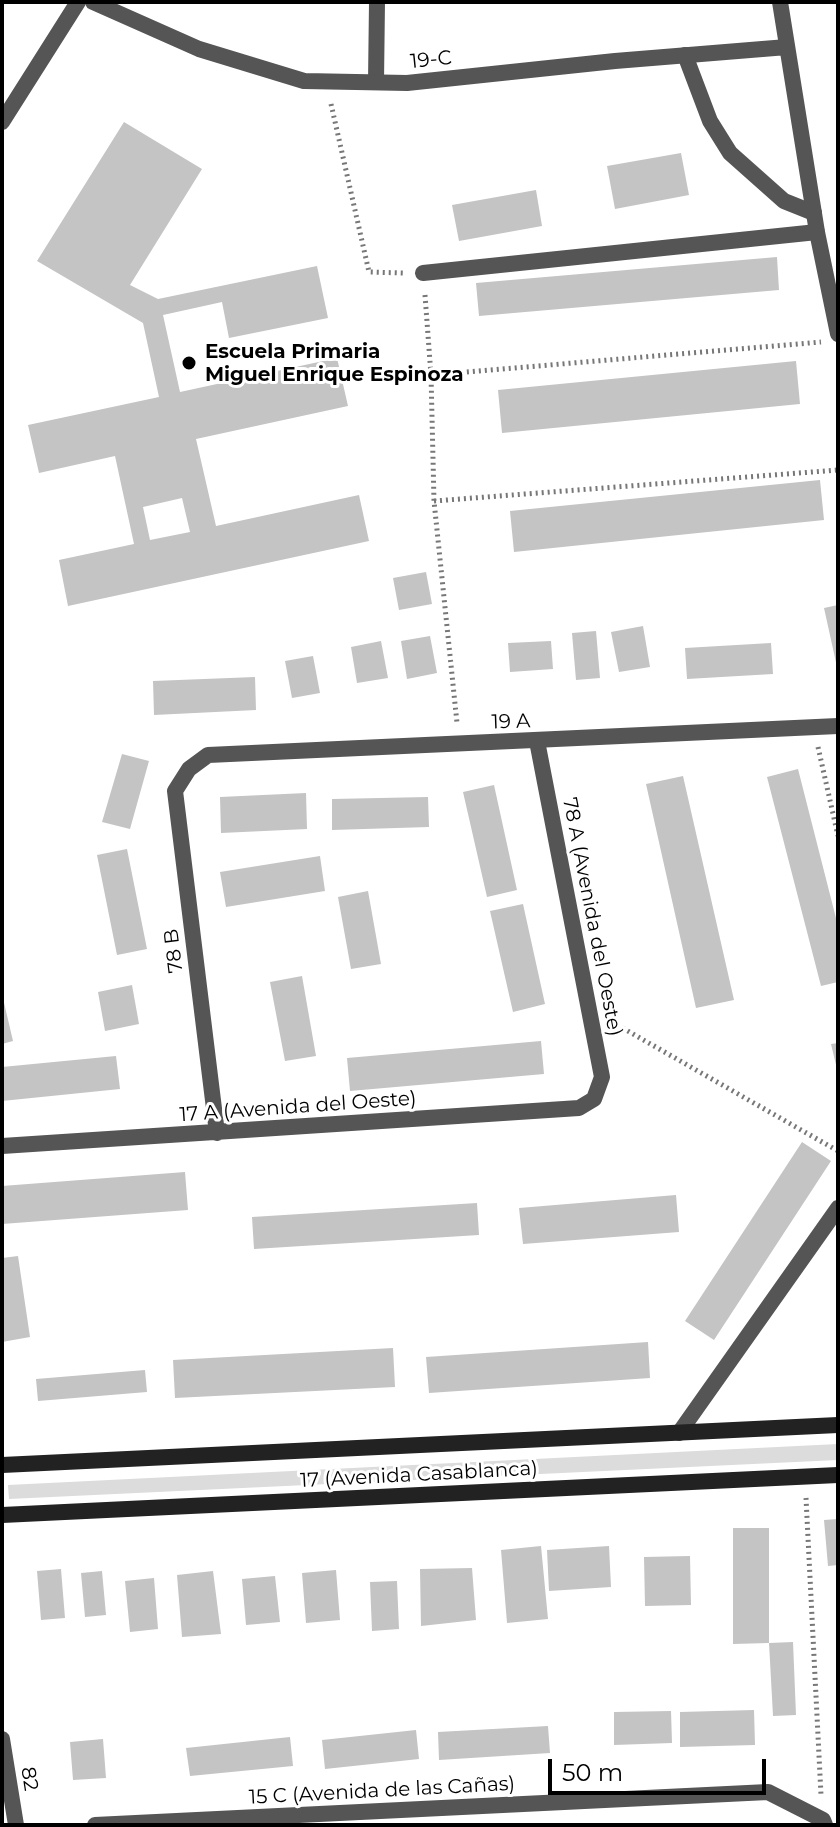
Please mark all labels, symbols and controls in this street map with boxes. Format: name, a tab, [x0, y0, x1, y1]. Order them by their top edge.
street label: 19-C	[409, 46, 453, 74]
place label: Escuela Primaria Miguel Enrique Espinoza	[205, 340, 464, 387]
marker: Escuela Primaria Miguel Enrique Espinoza	[180, 354, 198, 372]
street label: 19 A	[491, 709, 531, 735]
street label: 78 A (Avenida del Oeste)	[557, 796, 627, 1038]
street label: 78 B	[159, 927, 189, 975]
street label: 17 A (Avenida del Oeste)	[179, 1087, 417, 1127]
street label: 17 (Avenida Casablanca)	[300, 1457, 538, 1493]
scale bar	[552, 1743, 770, 1793]
text: 50 m	[562, 1758, 623, 1787]
street label: 82	[15, 1765, 43, 1793]
street label: 15 C (Avenida de las Cañas)	[248, 1772, 516, 1810]

